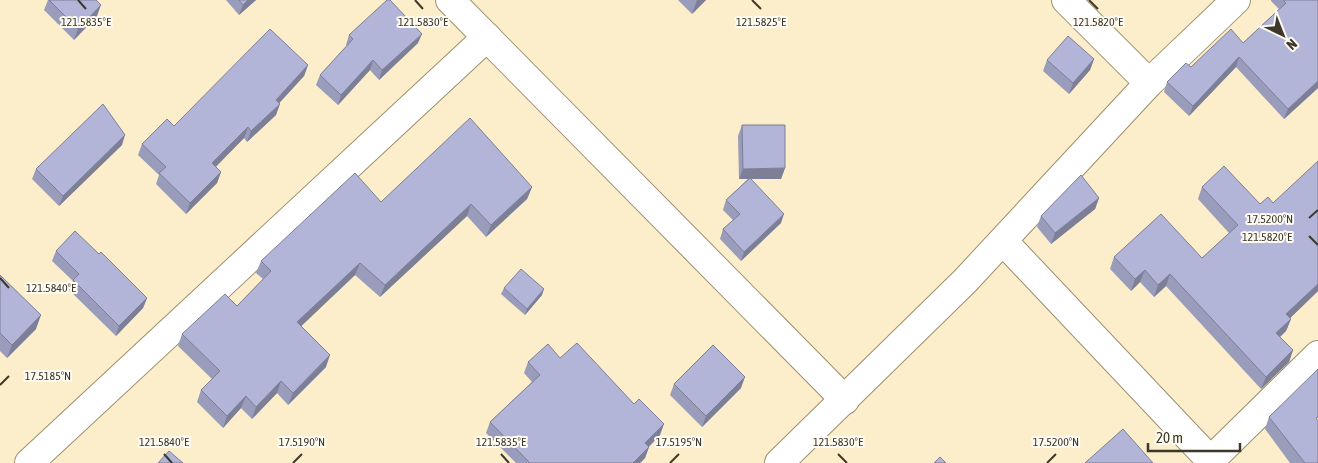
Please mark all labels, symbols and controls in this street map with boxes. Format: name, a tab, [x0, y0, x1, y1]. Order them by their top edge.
north arrow	[1258, 10, 1308, 60]
text: 121.5835°E	[61, 15, 111, 29]
text: 121.5830°E	[398, 15, 448, 29]
text: 121.5825°E	[736, 15, 786, 29]
text: 121.5820°E	[1073, 15, 1123, 29]
text: N	[1283, 36, 1300, 53]
text: 17.5200°N	[1247, 212, 1293, 226]
text: 121.5820°E	[1242, 230, 1292, 244]
text: 121.5840°E	[26, 281, 76, 295]
text: 17.5185°N	[25, 369, 71, 383]
scale bar	[1148, 420, 1240, 452]
text: 20 m	[1156, 429, 1183, 446]
text: 121.5840°E	[139, 435, 189, 449]
text: 17.5190°N	[279, 435, 325, 449]
text: 121.5835°E	[476, 435, 526, 449]
text: 17.5195°N	[656, 435, 702, 449]
text: 121.5830°E	[813, 435, 863, 449]
text: 17.5200°N	[1033, 435, 1079, 449]

